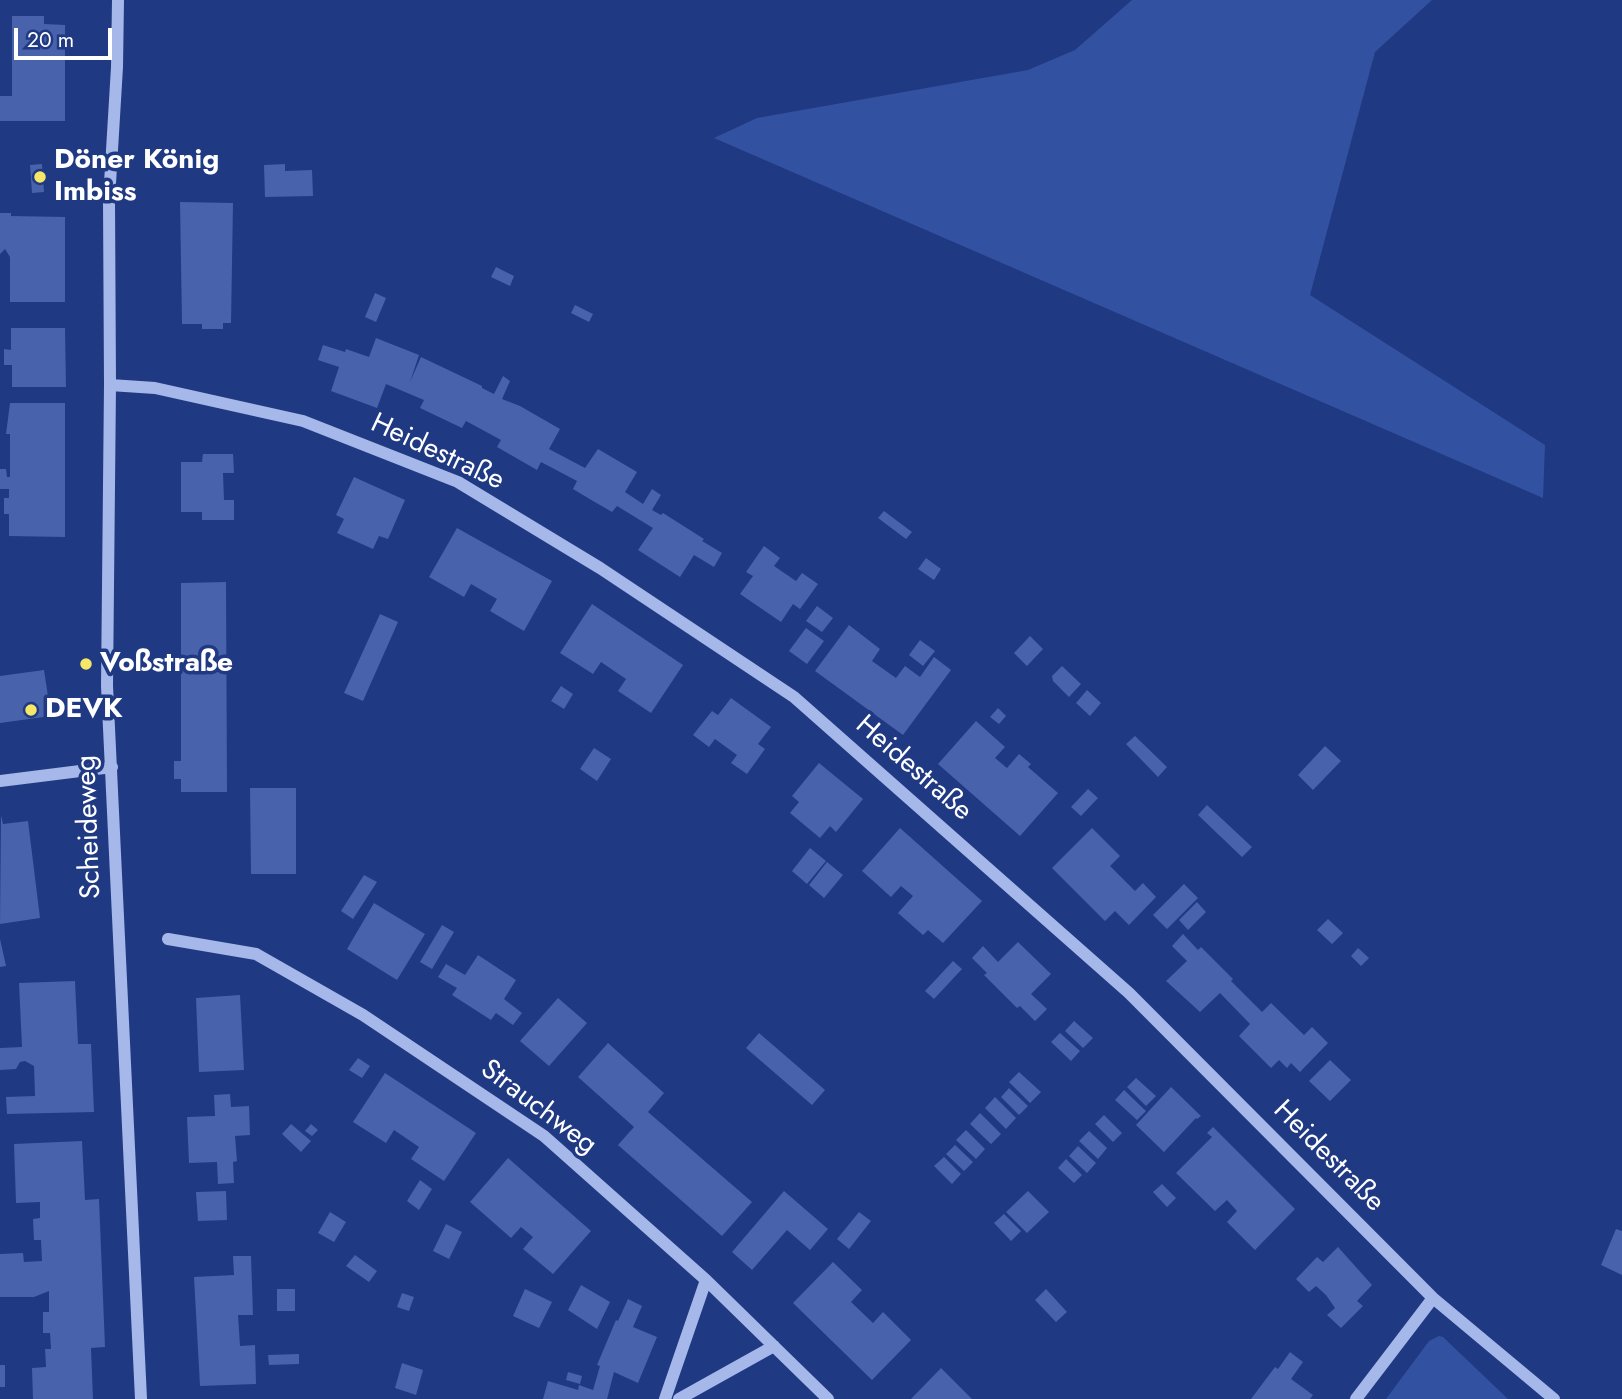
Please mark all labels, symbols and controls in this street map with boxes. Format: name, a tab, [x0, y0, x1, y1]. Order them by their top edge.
scale bar	[18, 14, 116, 58]
text: 20 m	[27, 25, 74, 55]
place label: Döner König Imbiss	[54, 144, 219, 210]
marker: Döner König Imbiss	[32, 169, 48, 185]
street label: Heidestraße	[365, 407, 509, 499]
place label: Voßstraße	[100, 647, 233, 681]
marker: Voßstraße	[78, 656, 94, 672]
place label: DEVK	[45, 693, 123, 727]
marker: DEVK	[23, 702, 39, 718]
street label: Heidestraße	[848, 709, 978, 829]
street label: Scheideweg	[71, 754, 109, 900]
street label: Strauchweg	[473, 1053, 603, 1163]
street label: Heidestraße	[1265, 1094, 1391, 1220]

